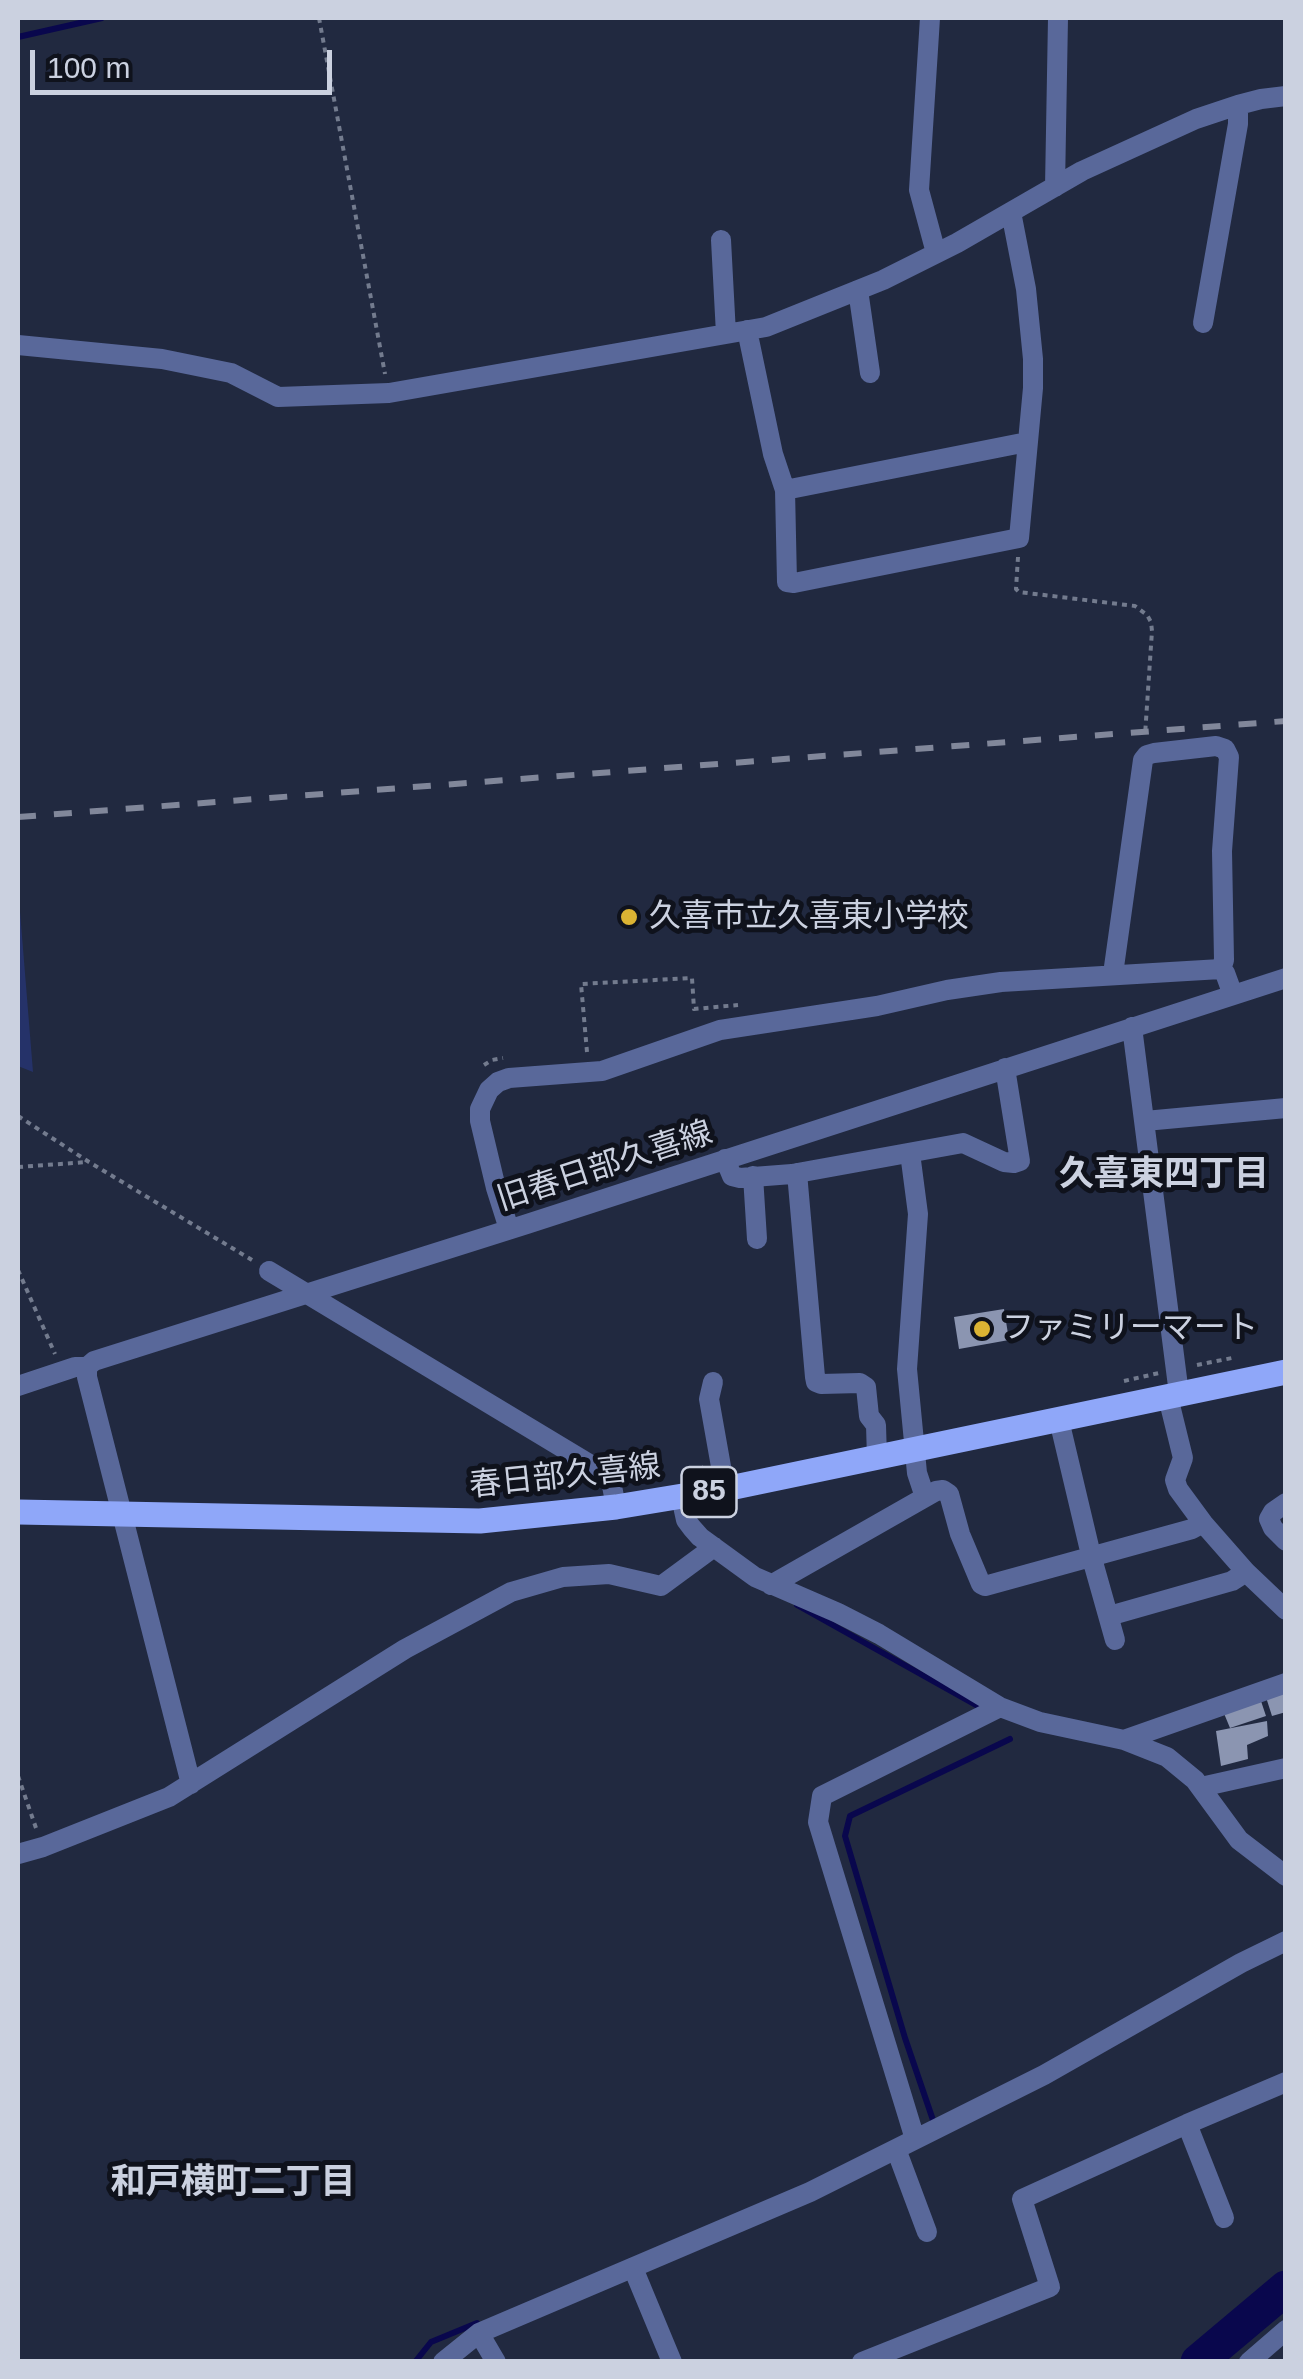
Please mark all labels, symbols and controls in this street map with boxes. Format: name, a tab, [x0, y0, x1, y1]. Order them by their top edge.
scale bar	[35, 30, 338, 92]
text: 100 m	[47, 51, 130, 84]
place label: 久喜市立久喜東小学校	[649, 898, 969, 936]
marker: 久喜市立久喜東小学校	[618, 906, 640, 928]
street label: 旧春日部久喜線	[493, 1114, 717, 1220]
district label: 久喜東四丁目	[1059, 1154, 1269, 1196]
place label: ファミリーマート	[1002, 1310, 1258, 1348]
marker: ファミリーマート	[971, 1318, 993, 1340]
street label: 春日部久喜線	[468, 1448, 662, 1506]
road number: 85	[682, 1467, 736, 1517]
district label: 和戸横町二丁目	[111, 2162, 355, 2204]

